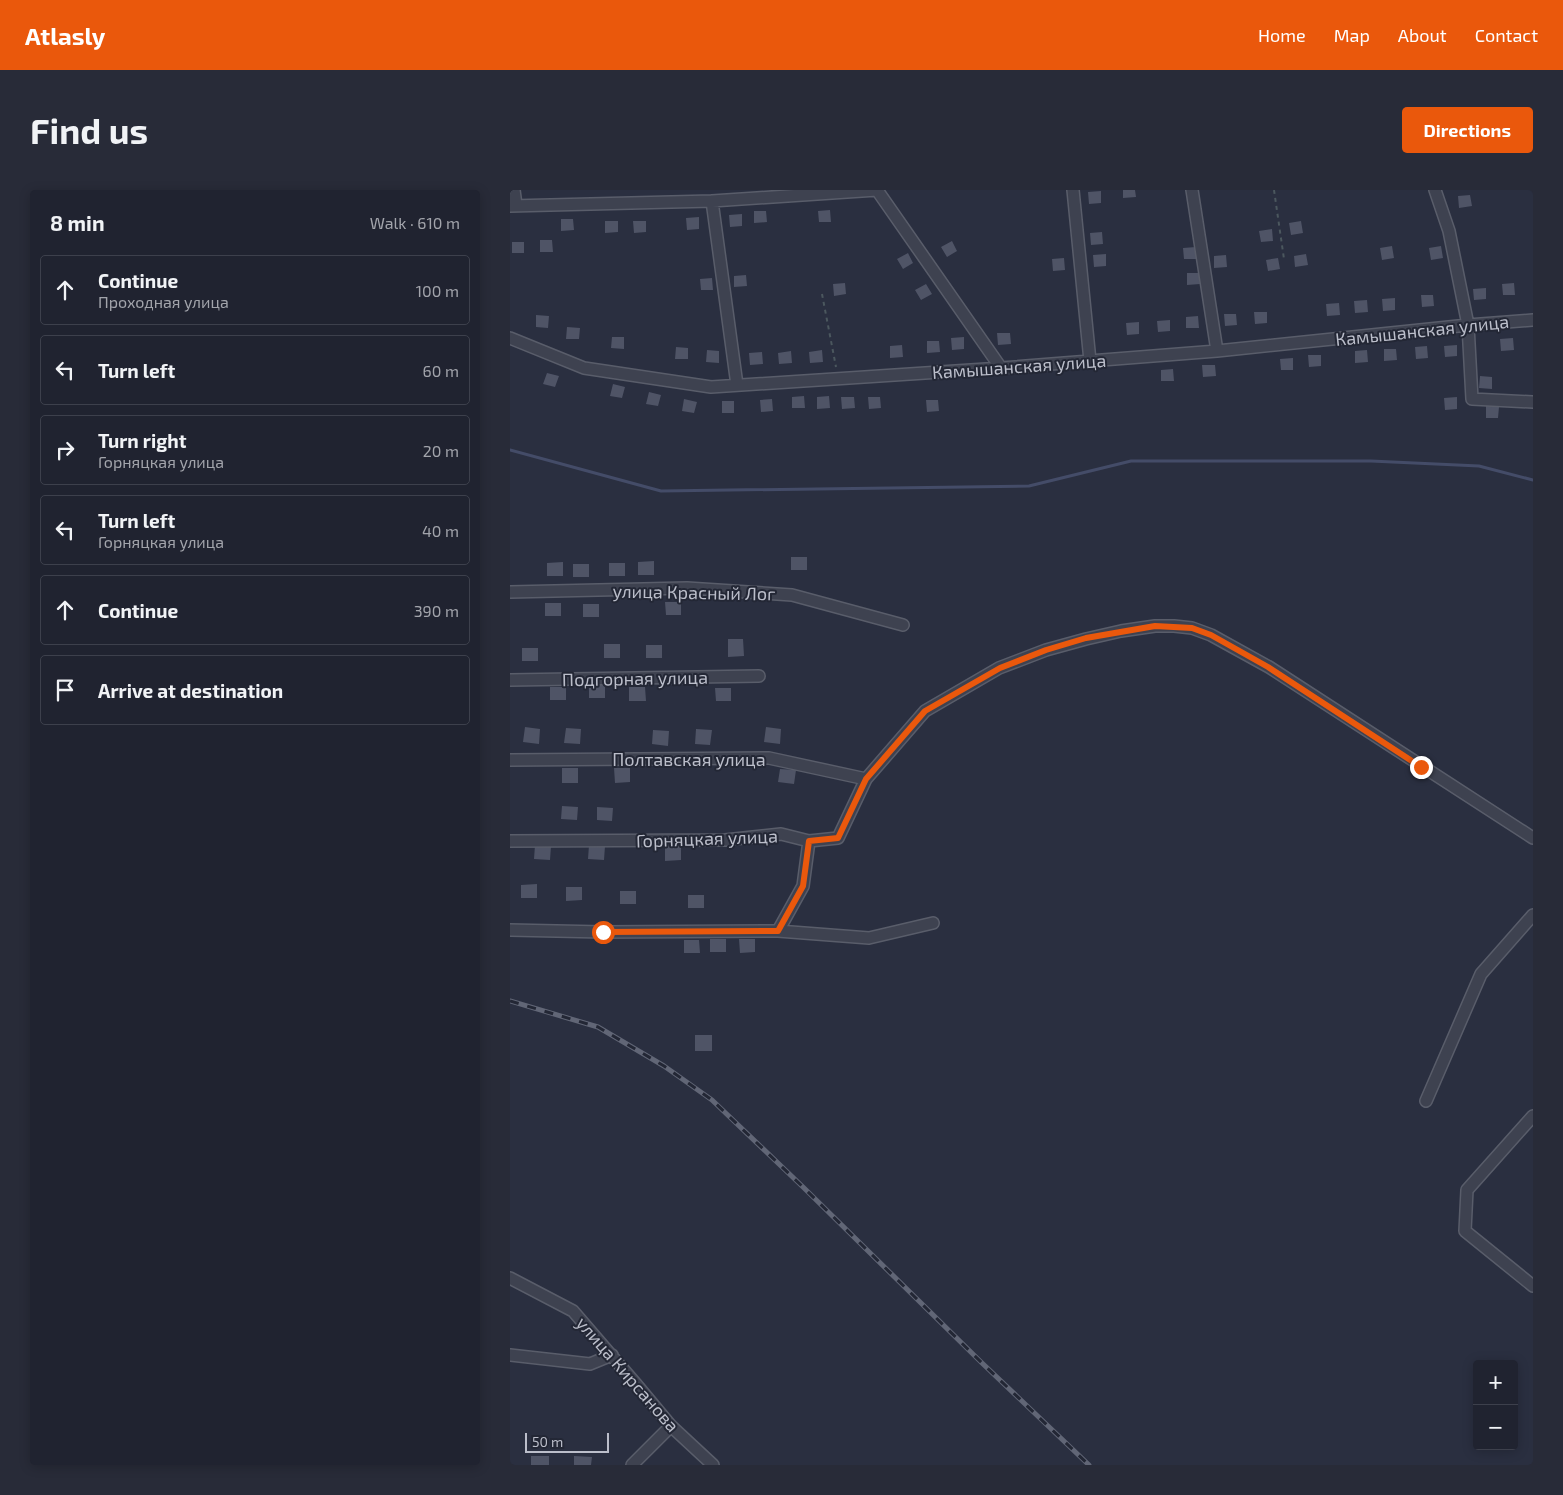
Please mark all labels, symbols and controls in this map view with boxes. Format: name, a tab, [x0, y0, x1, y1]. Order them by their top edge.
text: Atlasly	[25, 21, 105, 50]
text: Home	[1258, 24, 1306, 46]
text: Map	[1334, 24, 1370, 46]
text: About	[1398, 24, 1447, 46]
text: Contact	[1475, 24, 1538, 46]
button: Directions	[1402, 107, 1533, 153]
text: Find us	[30, 109, 148, 151]
text: 8 min	[50, 210, 105, 235]
text: Walk · 610 m	[370, 213, 460, 232]
text: Continue	[98, 269, 178, 292]
icon: ahead	[51, 276, 79, 304]
text: 100 m	[416, 281, 459, 300]
text: Проходная улица	[98, 292, 229, 311]
street label: Камышанская улица	[1334, 310, 1510, 350]
street label: Камышанская улица	[931, 349, 1107, 383]
icon: left	[51, 356, 79, 384]
text: Turn left	[98, 359, 175, 382]
text: 60 m	[423, 361, 459, 380]
text: Turn right	[98, 429, 186, 452]
icon: right	[51, 436, 79, 464]
text: 20 m	[423, 441, 459, 460]
text: Горняцкая улица	[98, 452, 224, 471]
text: Turn left	[98, 509, 175, 532]
icon: left	[51, 516, 79, 544]
text: 40 m	[422, 521, 459, 540]
text: Горняцкая улица	[98, 532, 224, 551]
street label: улица Красный Лог	[612, 580, 776, 604]
icon: ahead	[51, 596, 79, 624]
text: Continue	[98, 599, 178, 622]
text: 390 m	[414, 601, 459, 620]
street label: Подгорная улица	[562, 666, 708, 690]
icon: arrive	[51, 676, 79, 704]
text: Arrive at destination	[98, 679, 283, 702]
street label: Полтавская улица	[612, 748, 766, 770]
route end	[1410, 756, 1433, 779]
street label: Горняцкая улица	[636, 825, 778, 851]
route start	[592, 921, 615, 944]
street label: улица Кирсанова	[572, 1312, 684, 1436]
map controls	[1473, 1360, 1518, 1450]
button: +	[1473, 1360, 1518, 1405]
button: −	[1473, 1405, 1518, 1450]
scale bar	[525, 1430, 609, 1453]
text: 50 m	[532, 1433, 563, 1450]

